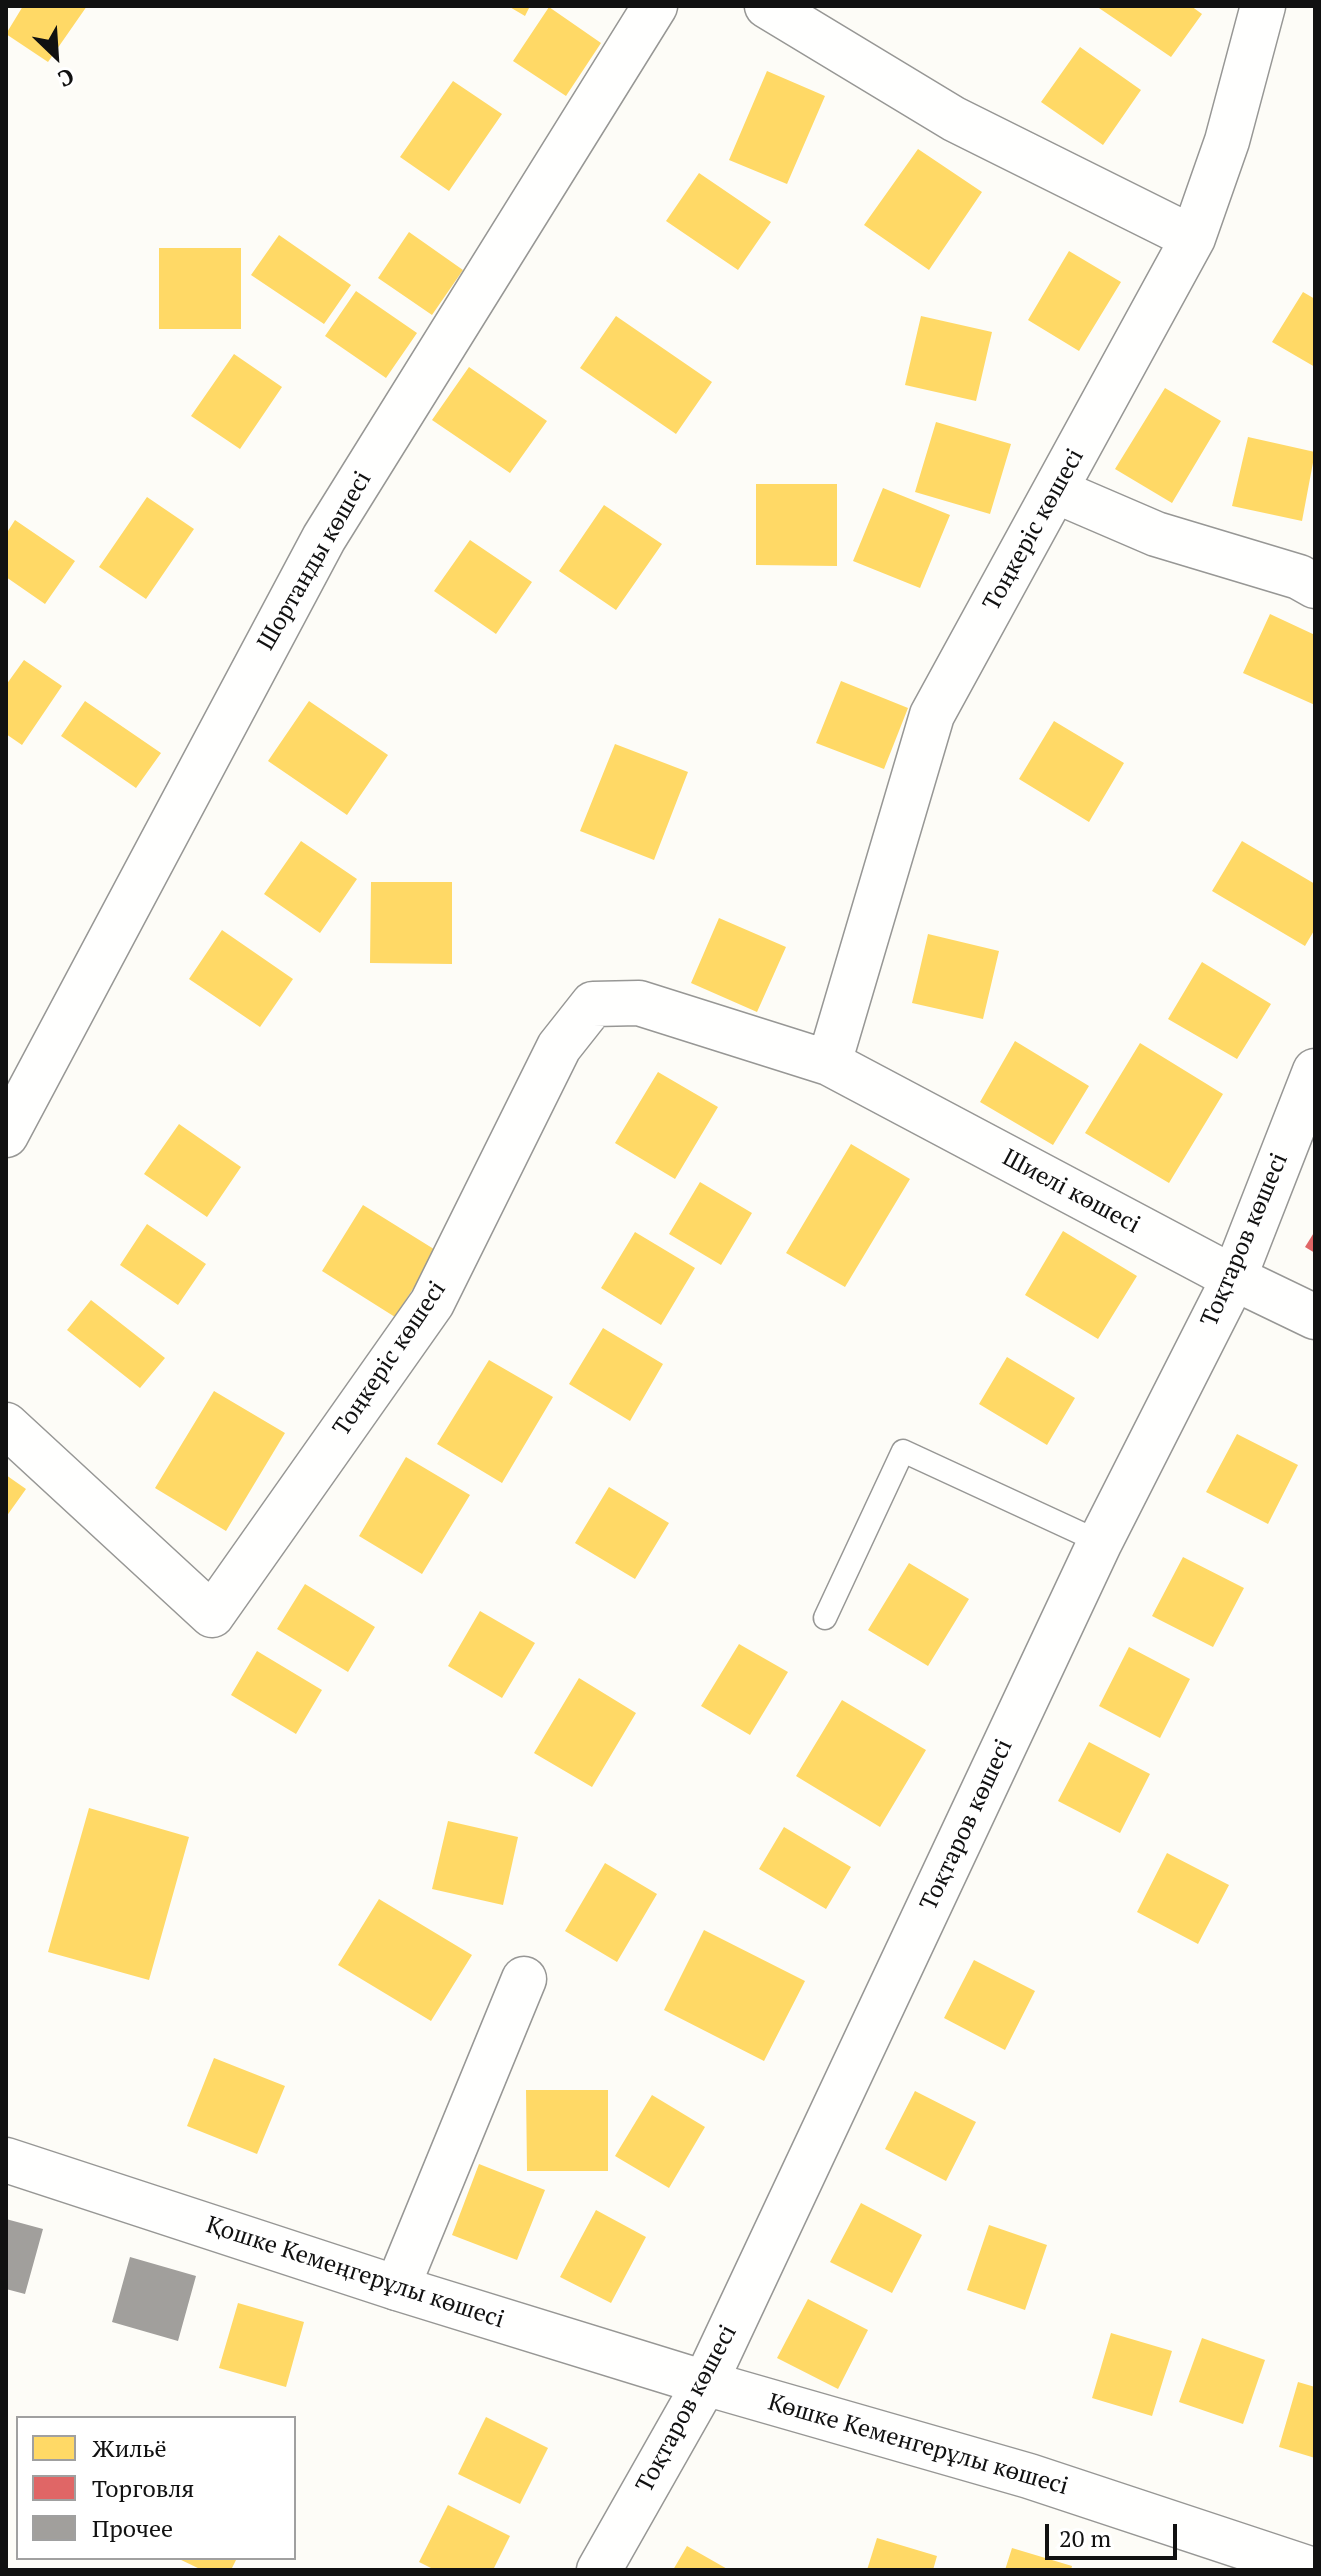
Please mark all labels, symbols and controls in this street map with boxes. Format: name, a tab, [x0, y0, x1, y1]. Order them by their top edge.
north arrow	[16, 16, 96, 96]
text: С	[54, 62, 79, 94]
street label: Тоңкерiс көшесі	[978, 444, 1090, 616]
street label: Шортанды көшесі	[252, 467, 378, 655]
street label: Шиелі көшесі	[998, 1144, 1144, 1240]
street label: Тоқтаров көшесі	[1196, 1149, 1294, 1331]
street label: Тоңкерiс көшесі	[328, 1276, 452, 1442]
street label: Тоқтаров көшесі	[915, 1735, 1019, 1915]
street label: Қошке Кемеңгерұлы көшесі	[202, 2211, 508, 2335]
street label: Тоқтаров көшесі	[631, 2320, 743, 2498]
street label: Көшке Кеменгерұлы көшесі	[765, 2388, 1071, 2502]
legend	[16, 2416, 296, 2560]
text: Жильё	[92, 2432, 166, 2464]
text: Торговля	[92, 2472, 194, 2504]
scale bar	[1049, 2508, 1181, 2558]
text: Прочее	[92, 2512, 173, 2544]
text: 20 m	[1059, 2522, 1111, 2554]

